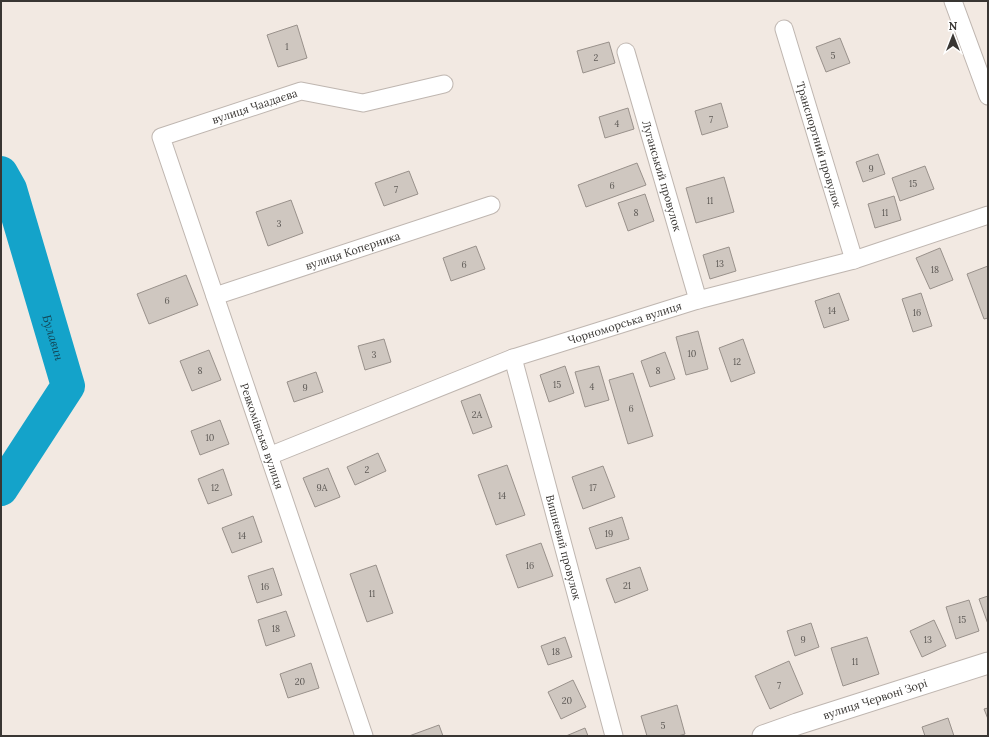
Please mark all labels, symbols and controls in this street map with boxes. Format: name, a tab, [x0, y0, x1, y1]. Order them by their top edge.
north arrow	[933, 16, 973, 56]
text: N	[949, 19, 958, 33]
house number: 1	[285, 41, 289, 52]
house number: 5	[831, 50, 836, 61]
house number: 2	[594, 52, 599, 63]
street label: Транспортний провулок	[793, 80, 845, 210]
street label: вулиця Чаадаєва	[210, 86, 299, 127]
house number: 7	[709, 114, 713, 125]
house number: 4	[615, 118, 620, 129]
street label: Луганський провулок	[639, 119, 685, 233]
house number: 9	[868, 163, 874, 174]
house number: 15	[909, 178, 917, 189]
house number: 6	[609, 180, 615, 191]
house number: 7	[394, 184, 398, 195]
house number: 11	[707, 195, 713, 206]
house number: 8	[633, 207, 639, 218]
house number: 11	[882, 207, 888, 218]
house number: 3	[276, 218, 282, 229]
street label: вулиця Коперника	[303, 228, 402, 273]
house number: 13	[716, 258, 724, 269]
house number: 6	[461, 259, 467, 270]
house number: 18	[931, 264, 939, 275]
house number: 6	[164, 295, 170, 306]
street label: Чорноморська вулиця	[566, 299, 683, 347]
house number: 14	[828, 305, 836, 316]
house number: 16	[913, 307, 921, 318]
water label: Булавин	[40, 313, 68, 363]
house number: 10	[688, 348, 697, 359]
house number: 3	[371, 349, 377, 360]
house number: 12	[733, 356, 741, 367]
house number: 8	[197, 365, 203, 376]
house number: 8	[655, 365, 661, 376]
house number: 15	[553, 379, 561, 390]
street label: Ревкомівська вулиця	[237, 381, 287, 491]
house number: 4	[590, 381, 595, 392]
house number: 9	[302, 382, 308, 393]
house number: 6	[628, 403, 634, 414]
house number: 2А	[472, 409, 483, 420]
house number: 10	[206, 432, 215, 443]
house number: 2	[365, 464, 370, 475]
house number: 12	[211, 482, 219, 493]
house number: 9А	[317, 482, 328, 493]
house number: 17	[589, 482, 597, 493]
house number: 14	[498, 490, 506, 501]
street label: Вишневий провулок	[543, 493, 584, 602]
house number: 19	[605, 528, 613, 539]
house number: 14	[238, 530, 246, 541]
house number: 16	[526, 560, 534, 571]
house number: 21	[623, 580, 631, 591]
house number: 16	[261, 581, 269, 592]
house number: 11	[369, 588, 375, 599]
house number: 15	[958, 614, 966, 625]
house number: 18	[272, 623, 280, 634]
house number: 9	[800, 634, 806, 645]
house number: 13	[924, 634, 932, 645]
house number: 18	[552, 646, 560, 657]
house number: 11	[852, 656, 858, 667]
house number: 20	[295, 676, 306, 687]
street label: вулиця Червоні Зорі	[821, 676, 929, 722]
house number: 7	[777, 680, 781, 691]
house number: 20	[562, 695, 573, 706]
house number: 5	[661, 720, 666, 731]

